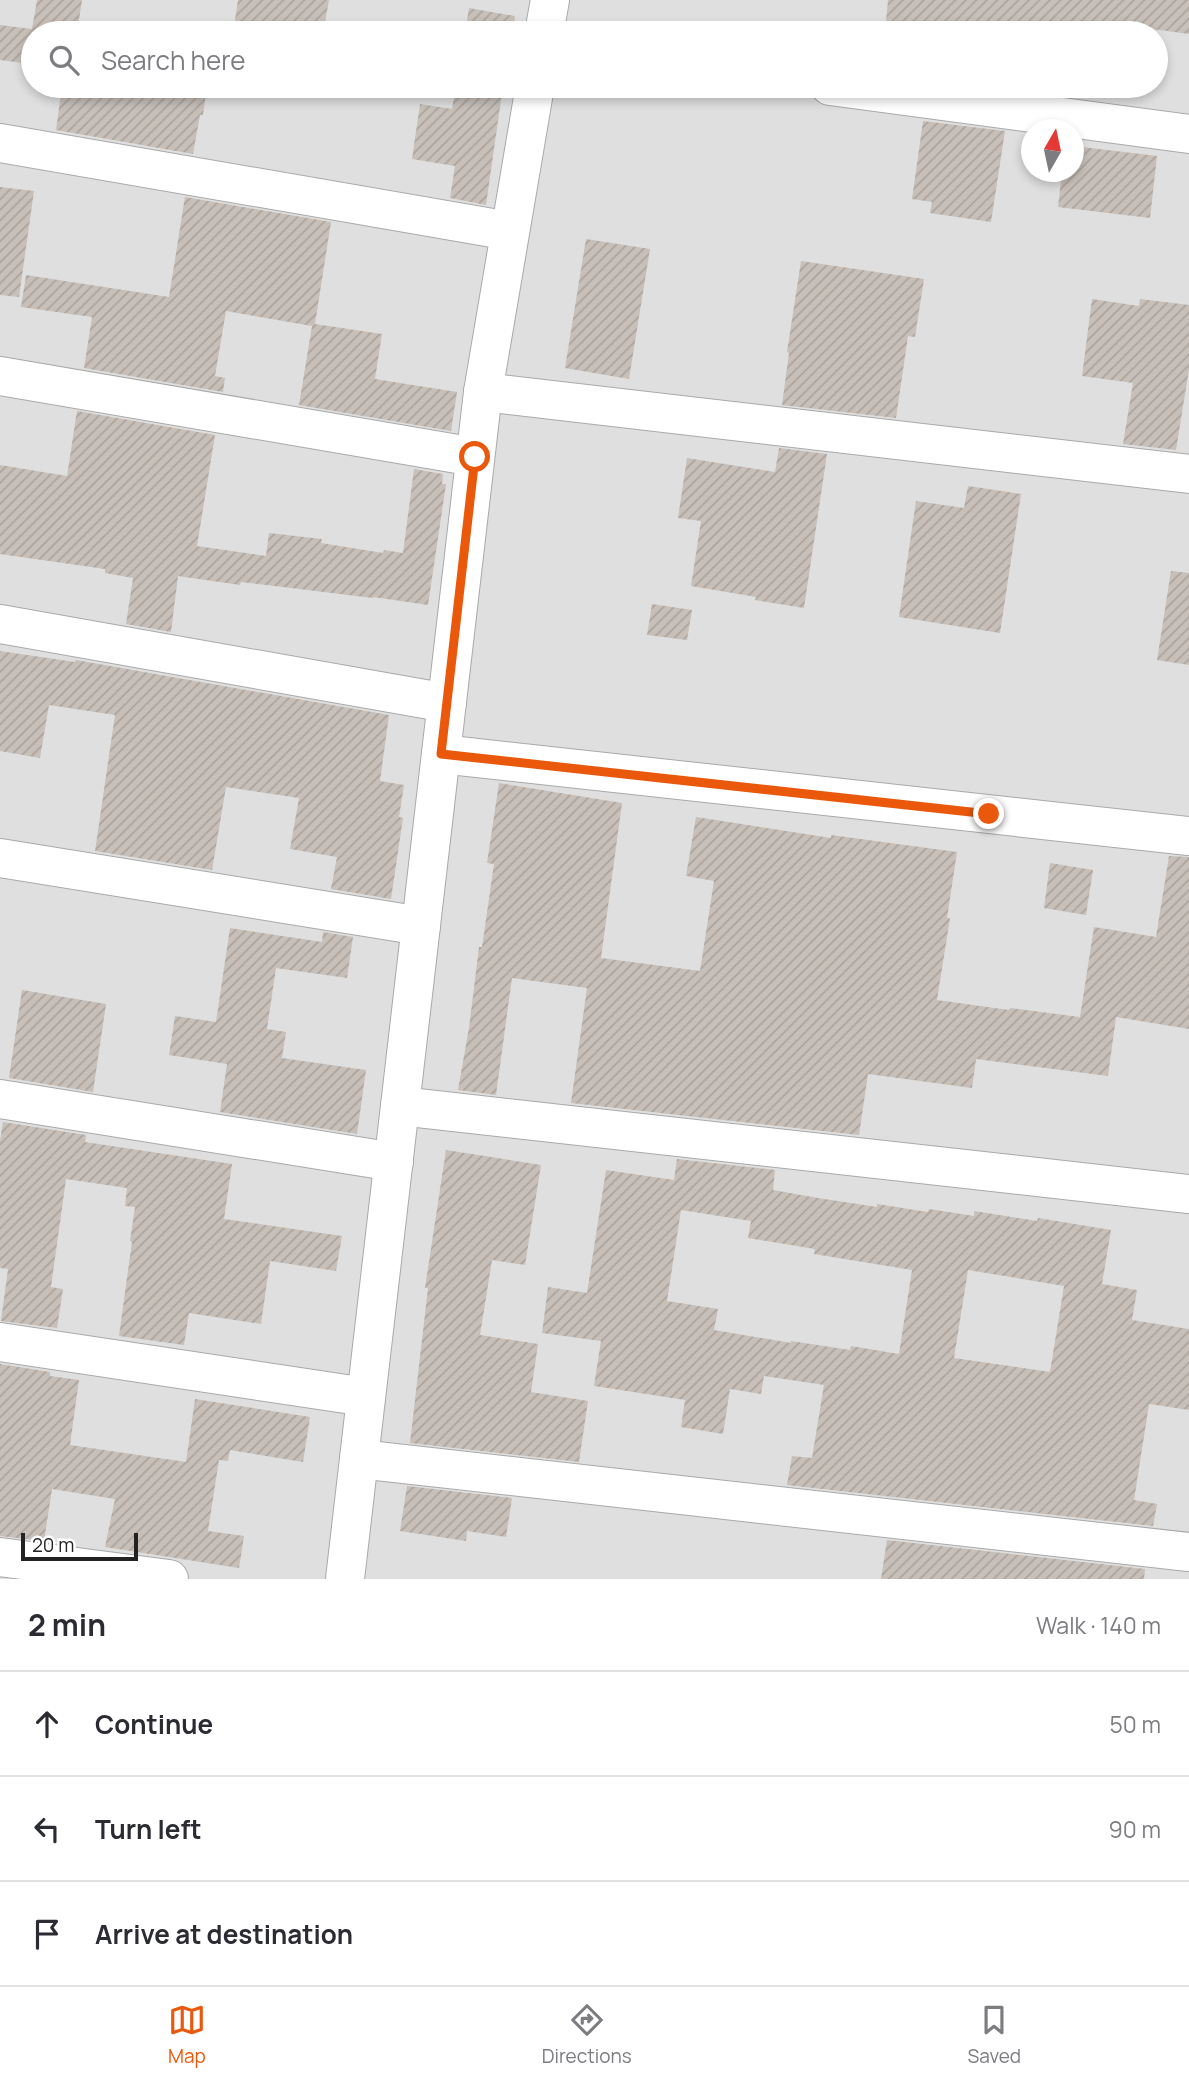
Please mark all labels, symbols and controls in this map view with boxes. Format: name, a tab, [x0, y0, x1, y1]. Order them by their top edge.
search box	[21, 21, 1168, 98]
icon: search	[45, 41, 83, 79]
text: Search here	[101, 42, 246, 78]
north arrow	[1021, 119, 1084, 182]
route start	[459, 441, 490, 472]
route end	[973, 798, 1004, 829]
scale bar	[21, 1530, 138, 1562]
text: 20 m	[32, 1532, 74, 1558]
text: 2 min	[28, 1604, 106, 1645]
text: Walk · 140 m	[1036, 1609, 1161, 1641]
icon: ahead	[28, 1705, 66, 1743]
text: Continue	[95, 1706, 213, 1742]
text: 50 m	[1110, 1708, 1161, 1740]
icon: left	[28, 1810, 66, 1848]
text: Turn left	[95, 1811, 202, 1847]
text: 90 m	[1109, 1813, 1161, 1845]
icon: arrive	[28, 1915, 66, 1953]
text: Arrive at destination	[95, 1916, 353, 1952]
tab: Map	[168, 2001, 206, 2069]
tab: Directions	[542, 2001, 632, 2069]
tab: Saved	[968, 2001, 1021, 2069]

